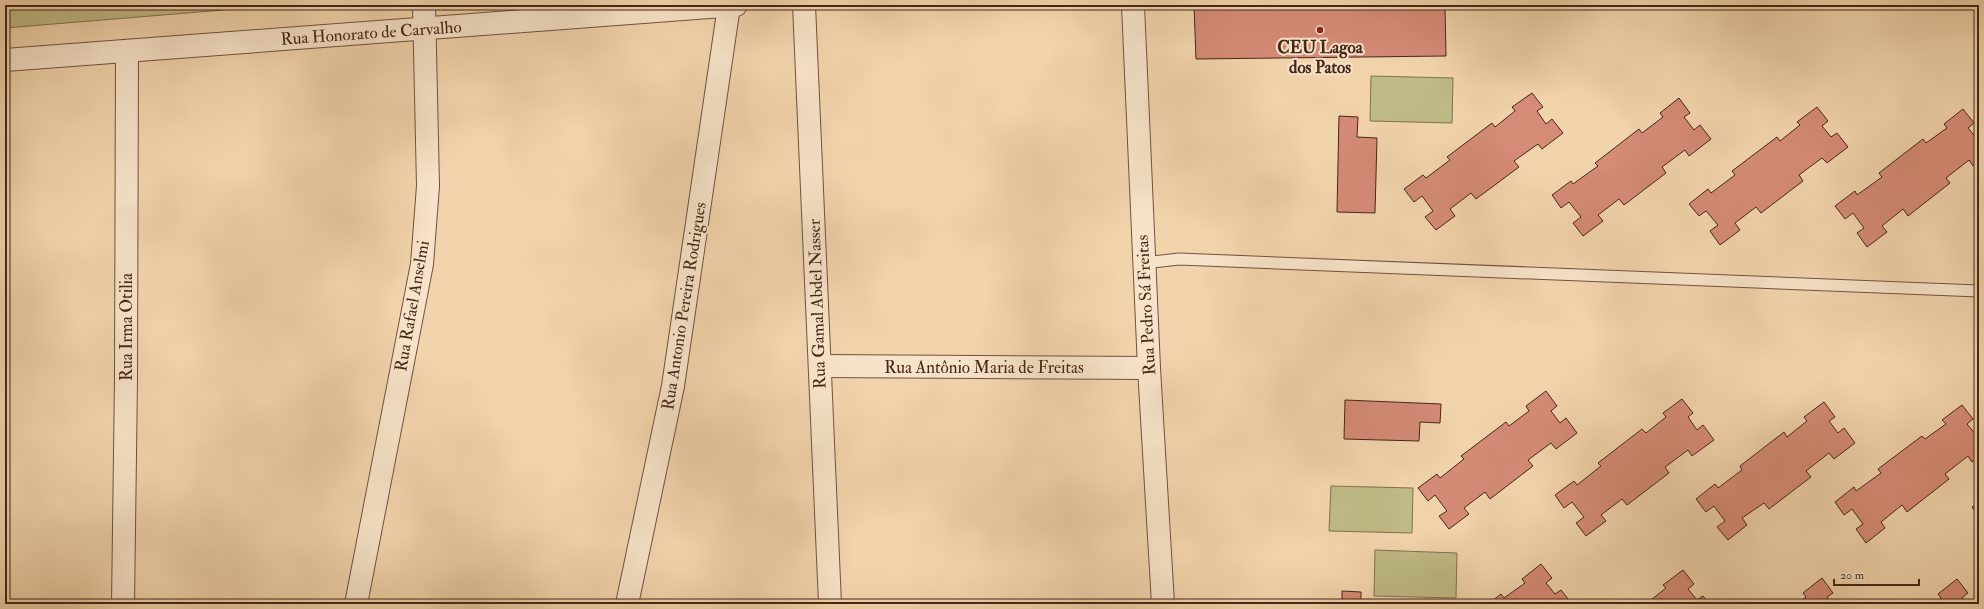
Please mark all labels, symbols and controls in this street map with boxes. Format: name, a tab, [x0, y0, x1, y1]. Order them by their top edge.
street label: Rua Honorato de Carvalho	[280, 16, 462, 50]
marker: CEU Lagoa dos Patos	[1315, 25, 1325, 35]
place label: CEU Lagoa dos Patos	[1277, 37, 1364, 78]
street label: Rua Antonio Pereira Rodrigues	[657, 200, 711, 412]
street label: Rua Gamal Abdel Nasser	[804, 218, 830, 389]
street label: Rua Pedro Sá Freitas	[1132, 234, 1160, 376]
street label: Rua Rafael Anselmi	[390, 238, 434, 373]
street label: Rua Irma Otilia	[116, 272, 137, 381]
street label: Rua Antônio Maria de Freitas	[884, 357, 1084, 378]
scale bar	[1834, 561, 1919, 587]
text: 20 m	[1840, 568, 1865, 583]

